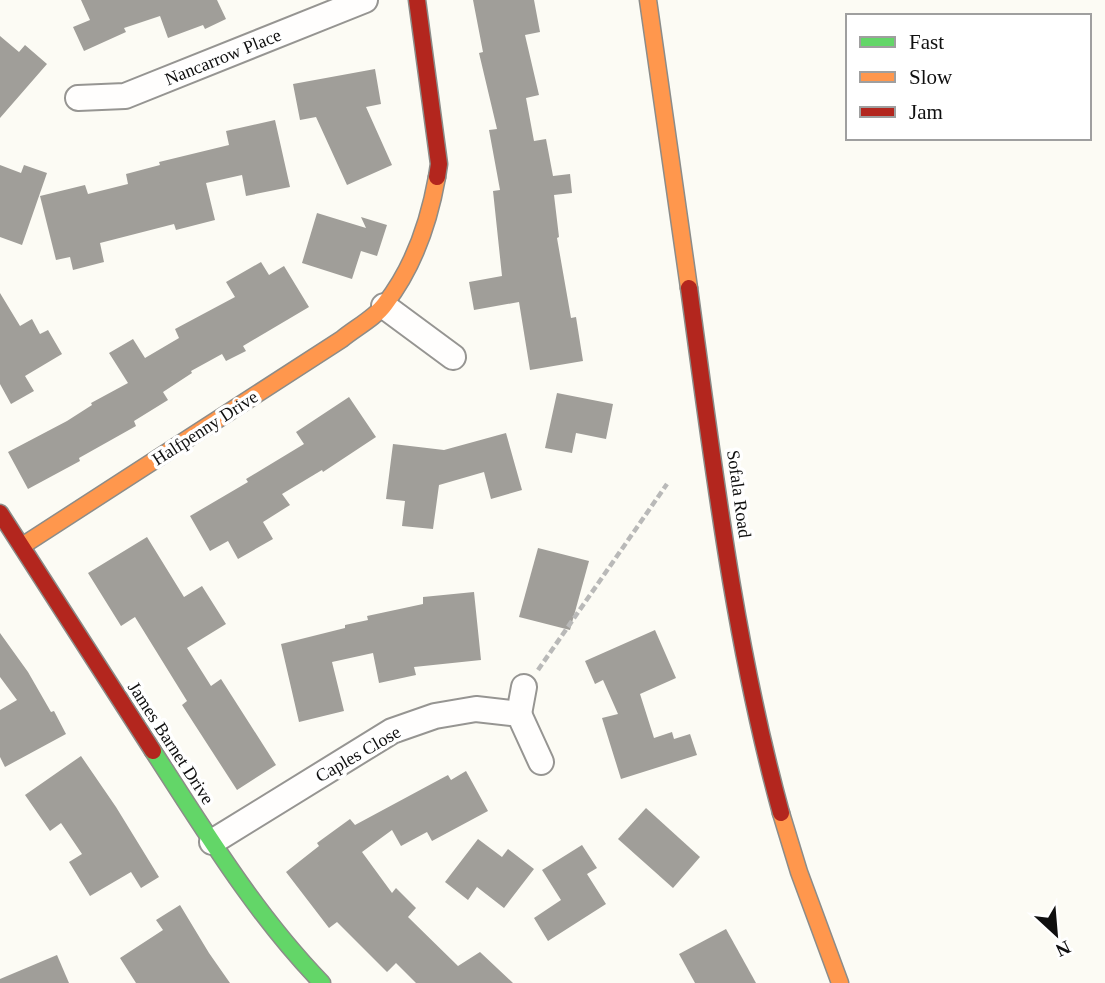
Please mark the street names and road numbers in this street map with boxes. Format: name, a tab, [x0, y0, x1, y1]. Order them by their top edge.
street label: Nancarrow Place	[162, 25, 284, 89]
street label: Halfpenny Drive	[149, 387, 261, 469]
street label: Sofala Road	[723, 449, 755, 539]
street label: James Barnet Drive	[124, 678, 218, 808]
street label: Caples Close	[312, 722, 404, 786]

